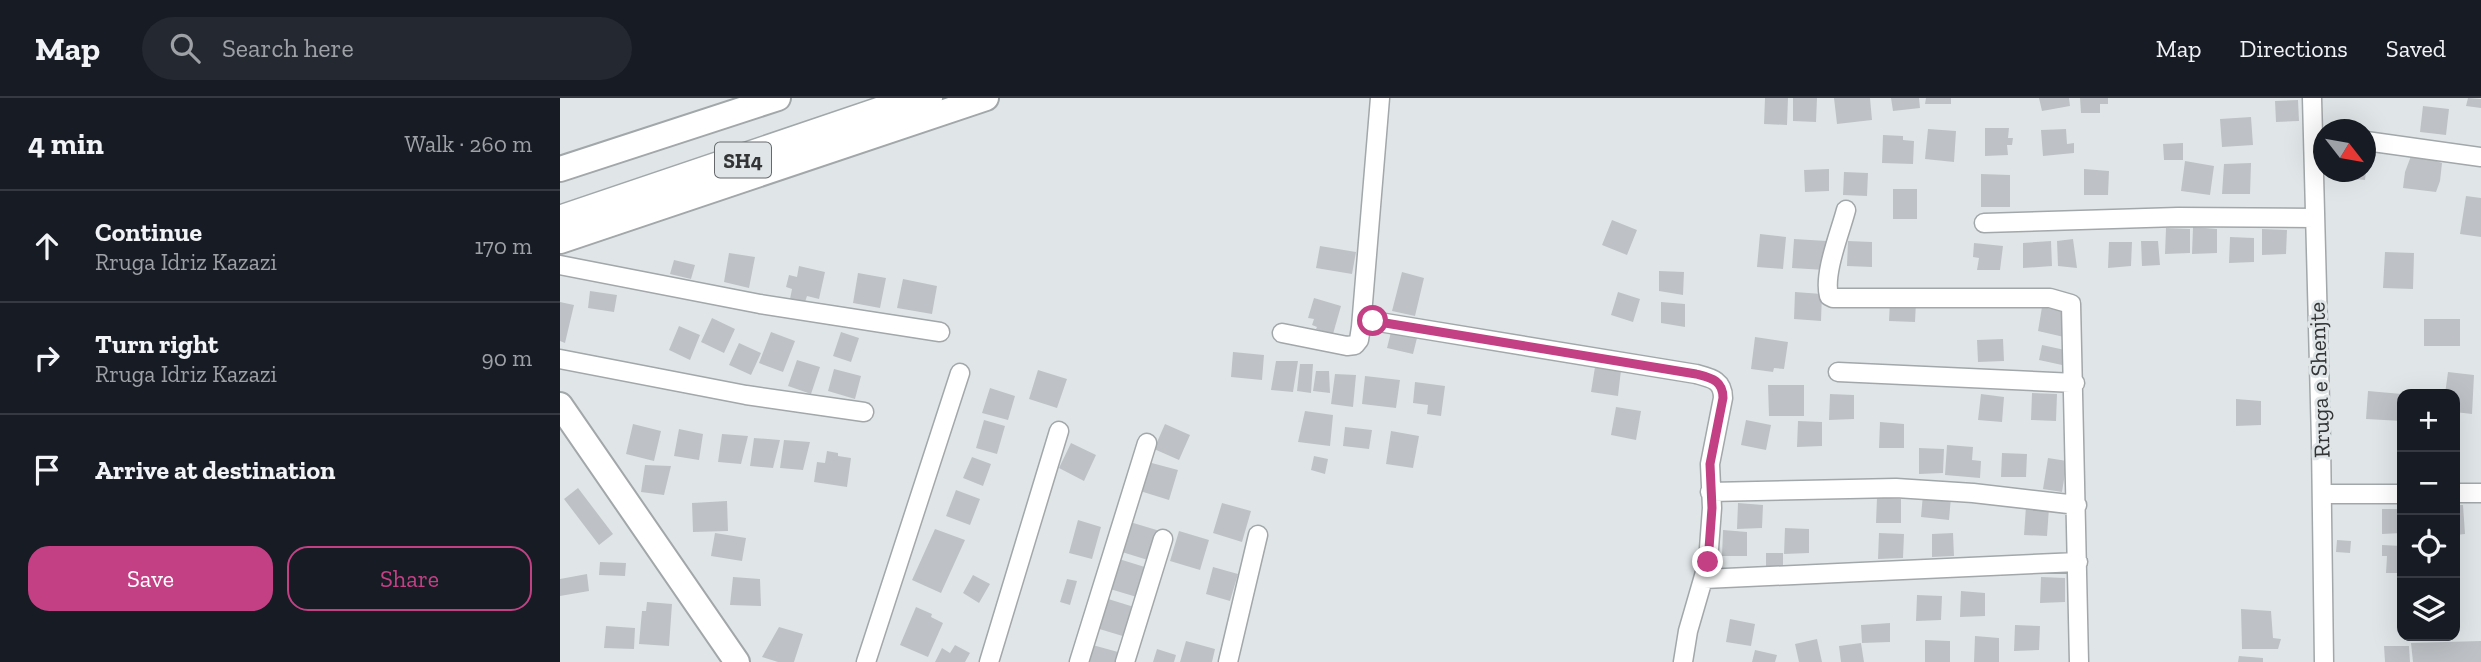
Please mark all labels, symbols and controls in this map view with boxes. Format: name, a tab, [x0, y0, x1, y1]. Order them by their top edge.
search box	[142, 17, 632, 80]
text: Map	[35, 29, 100, 68]
icon: search	[166, 29, 204, 67]
text: Search here	[222, 32, 354, 64]
text: Map	[2156, 34, 2202, 63]
text: Directions	[2240, 34, 2348, 63]
text: Saved	[2386, 34, 2446, 63]
north arrow	[2313, 119, 2376, 182]
text: 4 min	[28, 126, 104, 162]
text: Walk · 260 m	[404, 130, 532, 158]
road number: SH4	[715, 142, 771, 178]
text: Continue	[95, 216, 202, 248]
icon: ahead	[28, 227, 66, 265]
text: 170 m	[474, 232, 532, 260]
text: Rruga Idriz Kazazi	[95, 248, 277, 276]
street label: Rruga e Shenjte	[2302, 302, 2336, 458]
route start	[1357, 305, 1388, 336]
text: Turn right	[95, 328, 218, 360]
icon: right	[28, 339, 66, 377]
text: 90 m	[481, 344, 532, 372]
text: Rruga Idriz Kazazi	[95, 360, 277, 388]
map controls	[2397, 389, 2460, 641]
button: +	[2397, 389, 2460, 452]
icon: arrive	[28, 451, 66, 489]
button: −	[2397, 452, 2460, 515]
text: Arrive at destination	[95, 454, 335, 486]
button: locate	[2397, 515, 2460, 578]
button: Save	[28, 546, 273, 611]
button: Share	[287, 546, 532, 611]
route end	[1692, 546, 1723, 577]
button: layers	[2397, 578, 2460, 641]

